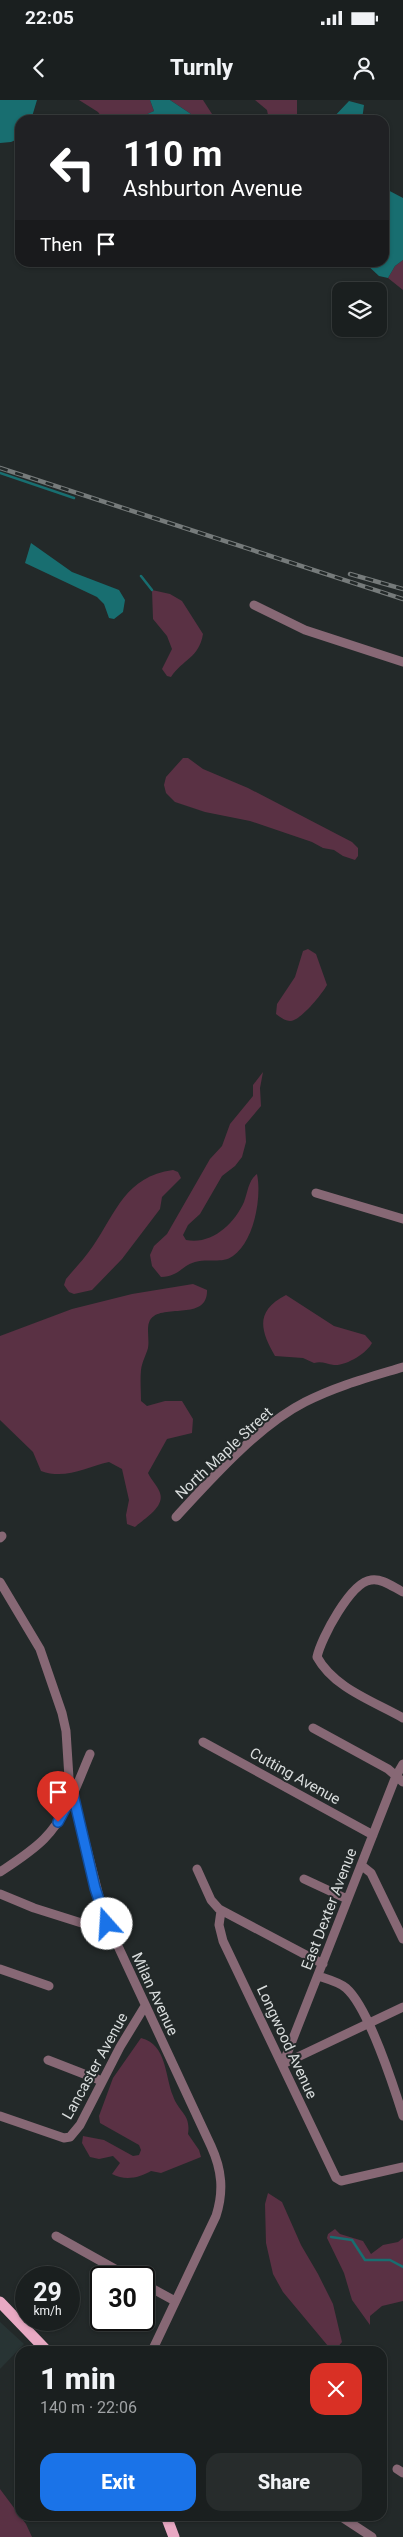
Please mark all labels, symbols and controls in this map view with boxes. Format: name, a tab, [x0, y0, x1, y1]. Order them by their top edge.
text: 22:05	[25, 6, 74, 29]
icon: back	[25, 54, 53, 82]
icon: person	[350, 54, 378, 82]
text: Turnly	[170, 55, 233, 80]
text: 110 m	[123, 134, 222, 175]
icon: left	[40, 135, 105, 200]
text: Ashburton Avenue	[123, 176, 302, 201]
icon: arrive	[92, 230, 120, 258]
text: Then	[40, 233, 82, 256]
map controls	[332, 282, 387, 337]
button: layers	[332, 282, 387, 337]
street label: North Maple Street	[172, 1403, 276, 1503]
street label: Cutting Avenue	[246, 1744, 344, 1808]
pin	[37, 1771, 79, 1822]
icon: arrive	[44, 1778, 72, 1806]
street label: East Dexter Avenue	[297, 1846, 361, 1972]
position arrow	[80, 1897, 132, 1949]
street label: Milan Avenue	[128, 1950, 182, 2038]
street label: Longwood Avenue	[253, 1982, 321, 2102]
street label: Lancaster Avenue	[58, 2010, 132, 2122]
speed limit sign: 30	[90, 2266, 155, 2331]
text: 29	[33, 2278, 62, 2307]
text: km/h	[33, 2304, 62, 2318]
text: 1 min	[40, 2361, 116, 2396]
button: close	[310, 2363, 362, 2415]
text: 140 m · 22:06	[40, 2398, 137, 2417]
button: Exit	[40, 2453, 196, 2511]
button: Share	[206, 2453, 362, 2511]

